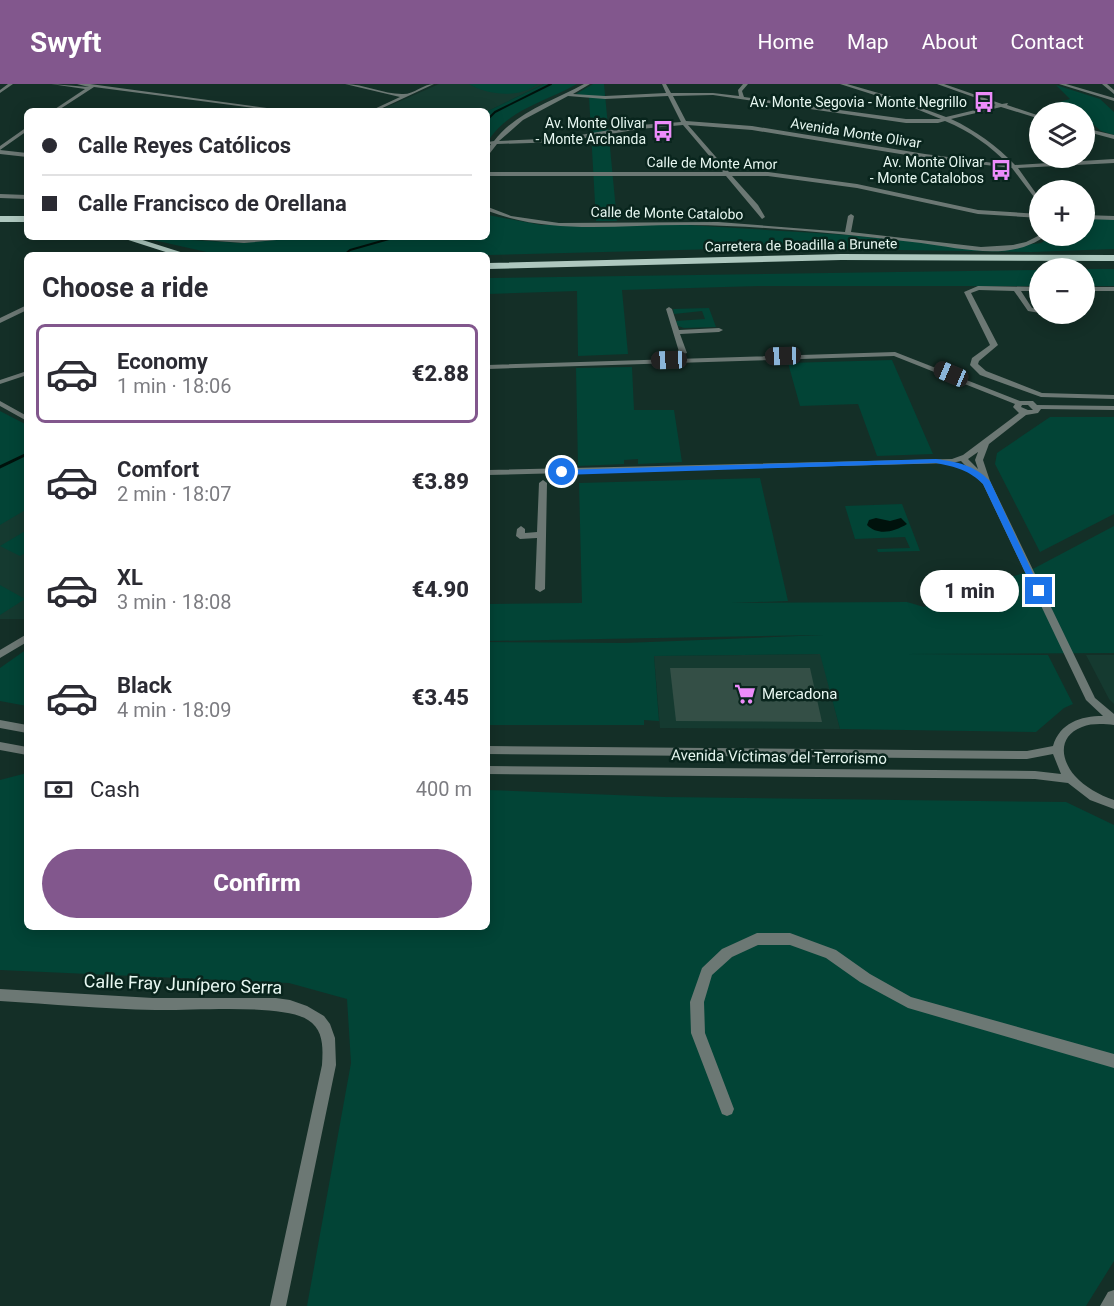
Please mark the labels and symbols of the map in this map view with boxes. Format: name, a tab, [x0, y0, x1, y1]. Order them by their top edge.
bus stop icon: Av. Monte Segovia - Monte Negrillo	[972, 90, 996, 114]
place label: Av. Monte Segovia - Monte Negrillo	[750, 94, 967, 110]
place label: Av. Monte Olivar - Monte Archanda	[536, 115, 646, 147]
street label: Avenida Monte Olivar	[790, 115, 923, 151]
bus stop icon: Av. Monte Olivar - Monte Archanda	[651, 119, 675, 143]
street label: Calle de Monte Amor	[646, 154, 778, 172]
place label: Av. Monte Olivar - Monte Catalobos	[870, 154, 984, 186]
bus stop icon: Av. Monte Olivar - Monte Catalobos	[989, 158, 1013, 182]
street label: Calle de Monte Catalobo	[590, 204, 744, 222]
street label: Carretera de Boadilla a Brunete	[704, 235, 898, 255]
car	[765, 346, 801, 366]
car	[651, 350, 687, 370]
car	[931, 359, 971, 389]
route start	[548, 458, 575, 485]
callout: 1 min	[919, 570, 1018, 612]
route end	[1025, 577, 1052, 604]
supermarket icon: Mercadona	[733, 682, 757, 706]
place label: Mercadona	[762, 685, 837, 703]
street label: Avenida Víctimas del Terrorismo	[671, 746, 887, 768]
street label: Calle Fray Junípero Serra	[83, 970, 283, 998]

